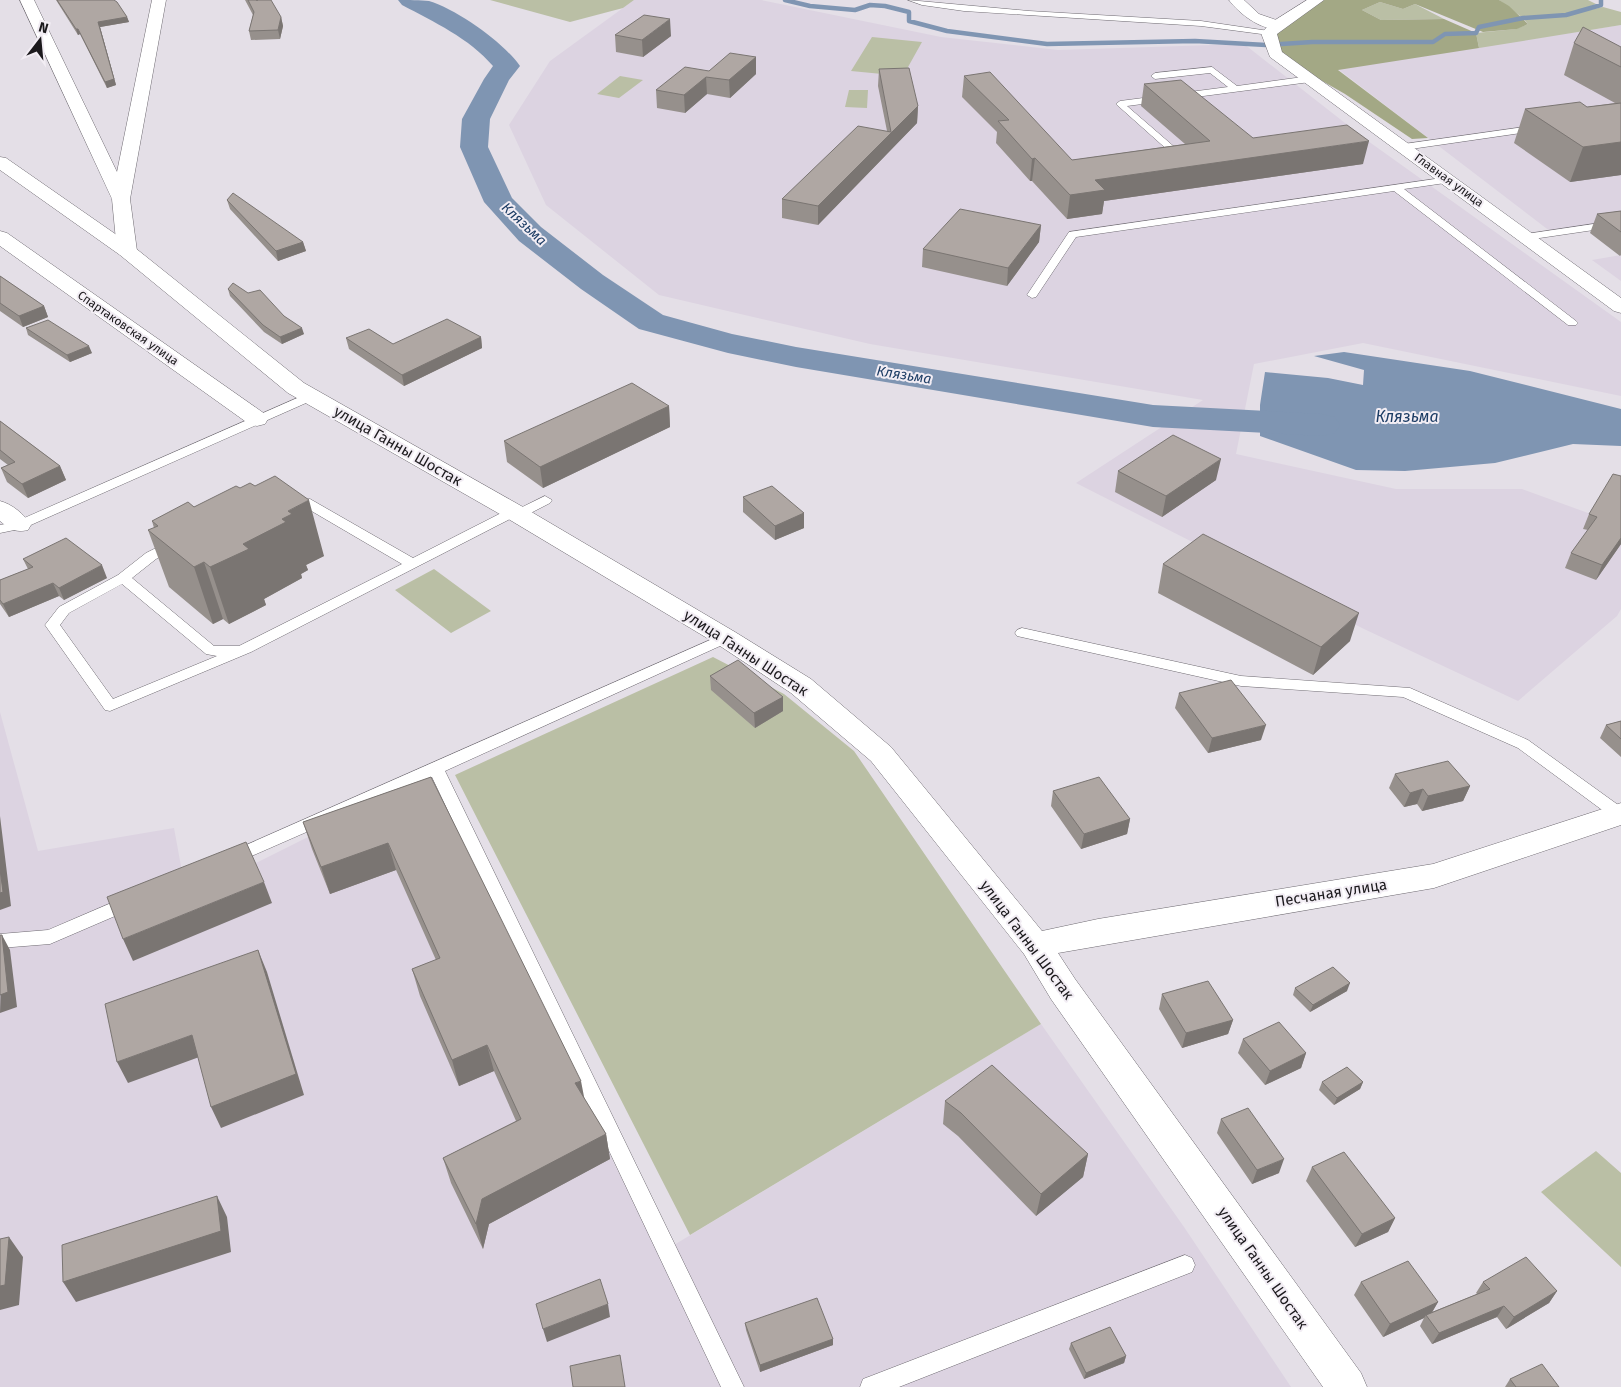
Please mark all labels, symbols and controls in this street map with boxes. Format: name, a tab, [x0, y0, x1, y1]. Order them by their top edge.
north arrow	[15, 15, 65, 65]
text: N	[37, 19, 50, 37]
street label: Главная улица	[1412, 150, 1486, 210]
water label: Клязьма	[498, 199, 550, 249]
street label: Спартаковская улица	[75, 288, 181, 368]
water label: Клязьма	[875, 362, 933, 388]
street label: улица Ганны Шостак	[331, 402, 465, 490]
water label: Клязьма	[1375, 407, 1439, 426]
street label: улица Ганны Шостак	[680, 606, 812, 700]
street label: Песчаная улица	[1274, 875, 1388, 911]
street label: улица Ганны Шостак	[976, 877, 1078, 1003]
street label: улица Ганны Шостак	[1214, 1204, 1312, 1333]

